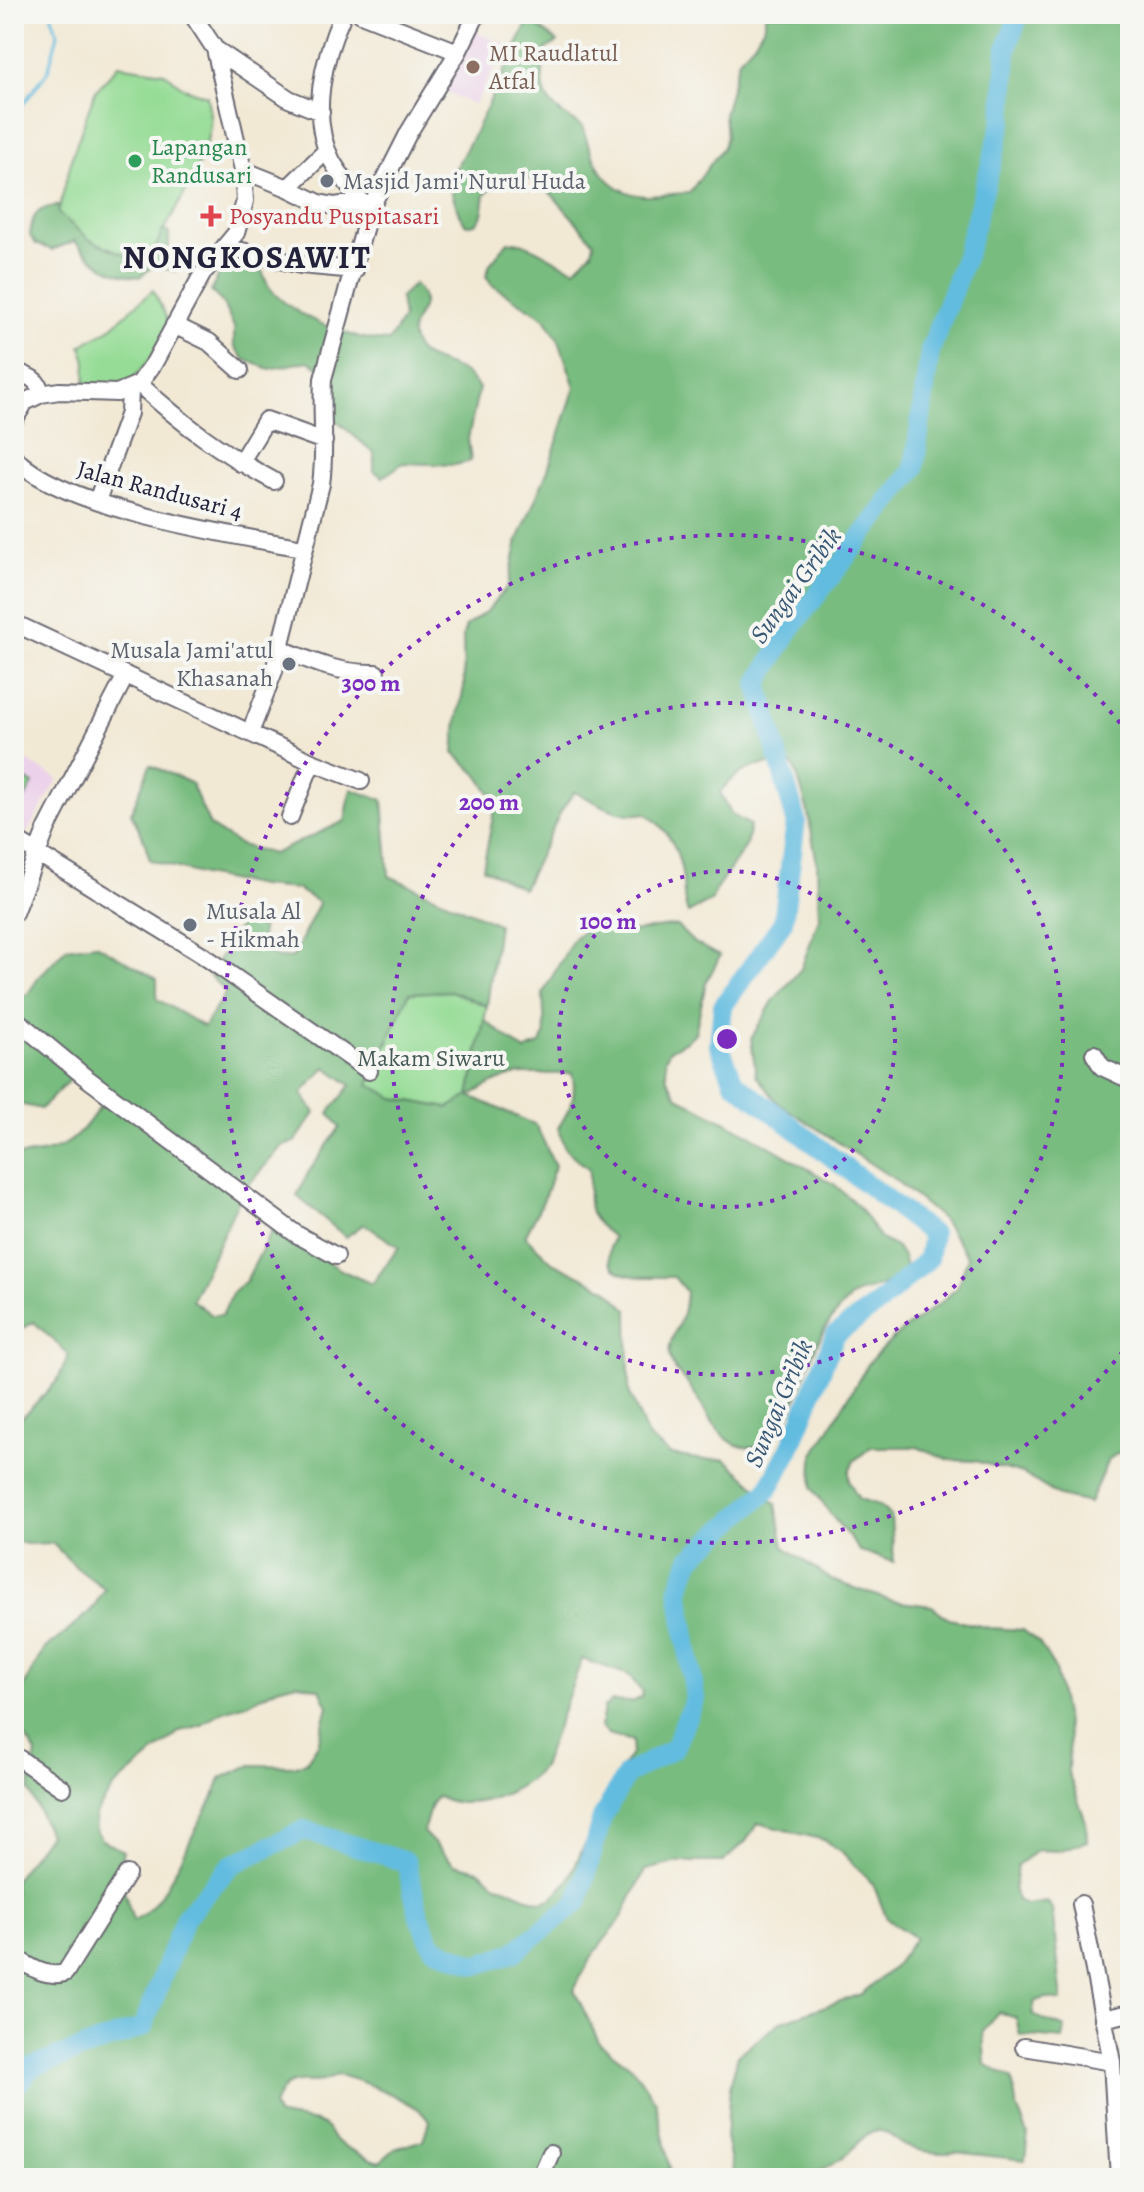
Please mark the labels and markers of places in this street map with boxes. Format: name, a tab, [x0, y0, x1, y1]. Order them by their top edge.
place label: MI Raudlatul Atfal	[488, 37, 618, 97]
marker: MI Raudlatul Atfal	[464, 58, 482, 76]
place label: Lapangan Randusari	[151, 131, 252, 191]
marker: Lapangan Randusari	[126, 152, 144, 170]
place label: Masjid Jami' Nurul Huda	[343, 165, 587, 197]
marker: Masjid Jami' Nurul Huda	[318, 172, 336, 190]
place label: Posyandu Puspitasari	[229, 200, 439, 232]
marker: Posyandu Puspitasari	[200, 205, 222, 227]
place label: Musala Jami'atul Khasanah	[110, 634, 273, 694]
marker: Musala Jami'atul Khasanah	[280, 655, 298, 673]
place label: Musala Al - Hikmah	[206, 895, 301, 955]
marker: Musala Al - Hikmah	[181, 916, 199, 934]
centre of rings	[713, 1025, 741, 1053]

